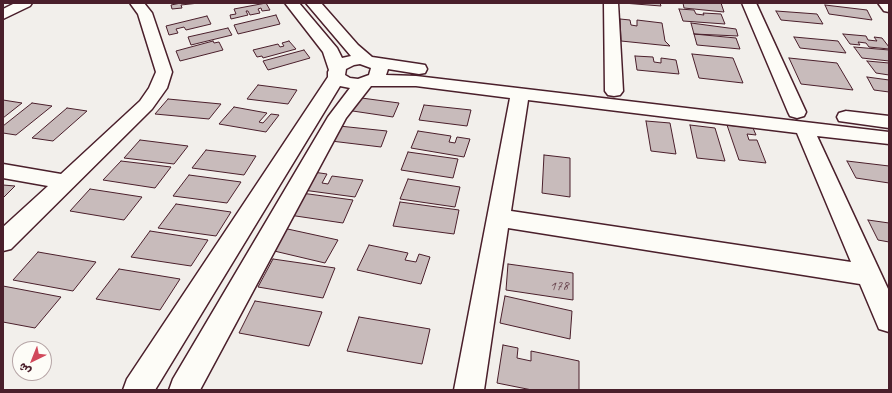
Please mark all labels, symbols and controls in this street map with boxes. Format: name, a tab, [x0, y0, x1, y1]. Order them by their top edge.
house number: 178	[550, 278, 568, 294]
north arrow	[12, 341, 52, 381]
text: ش	[15, 360, 34, 378]

